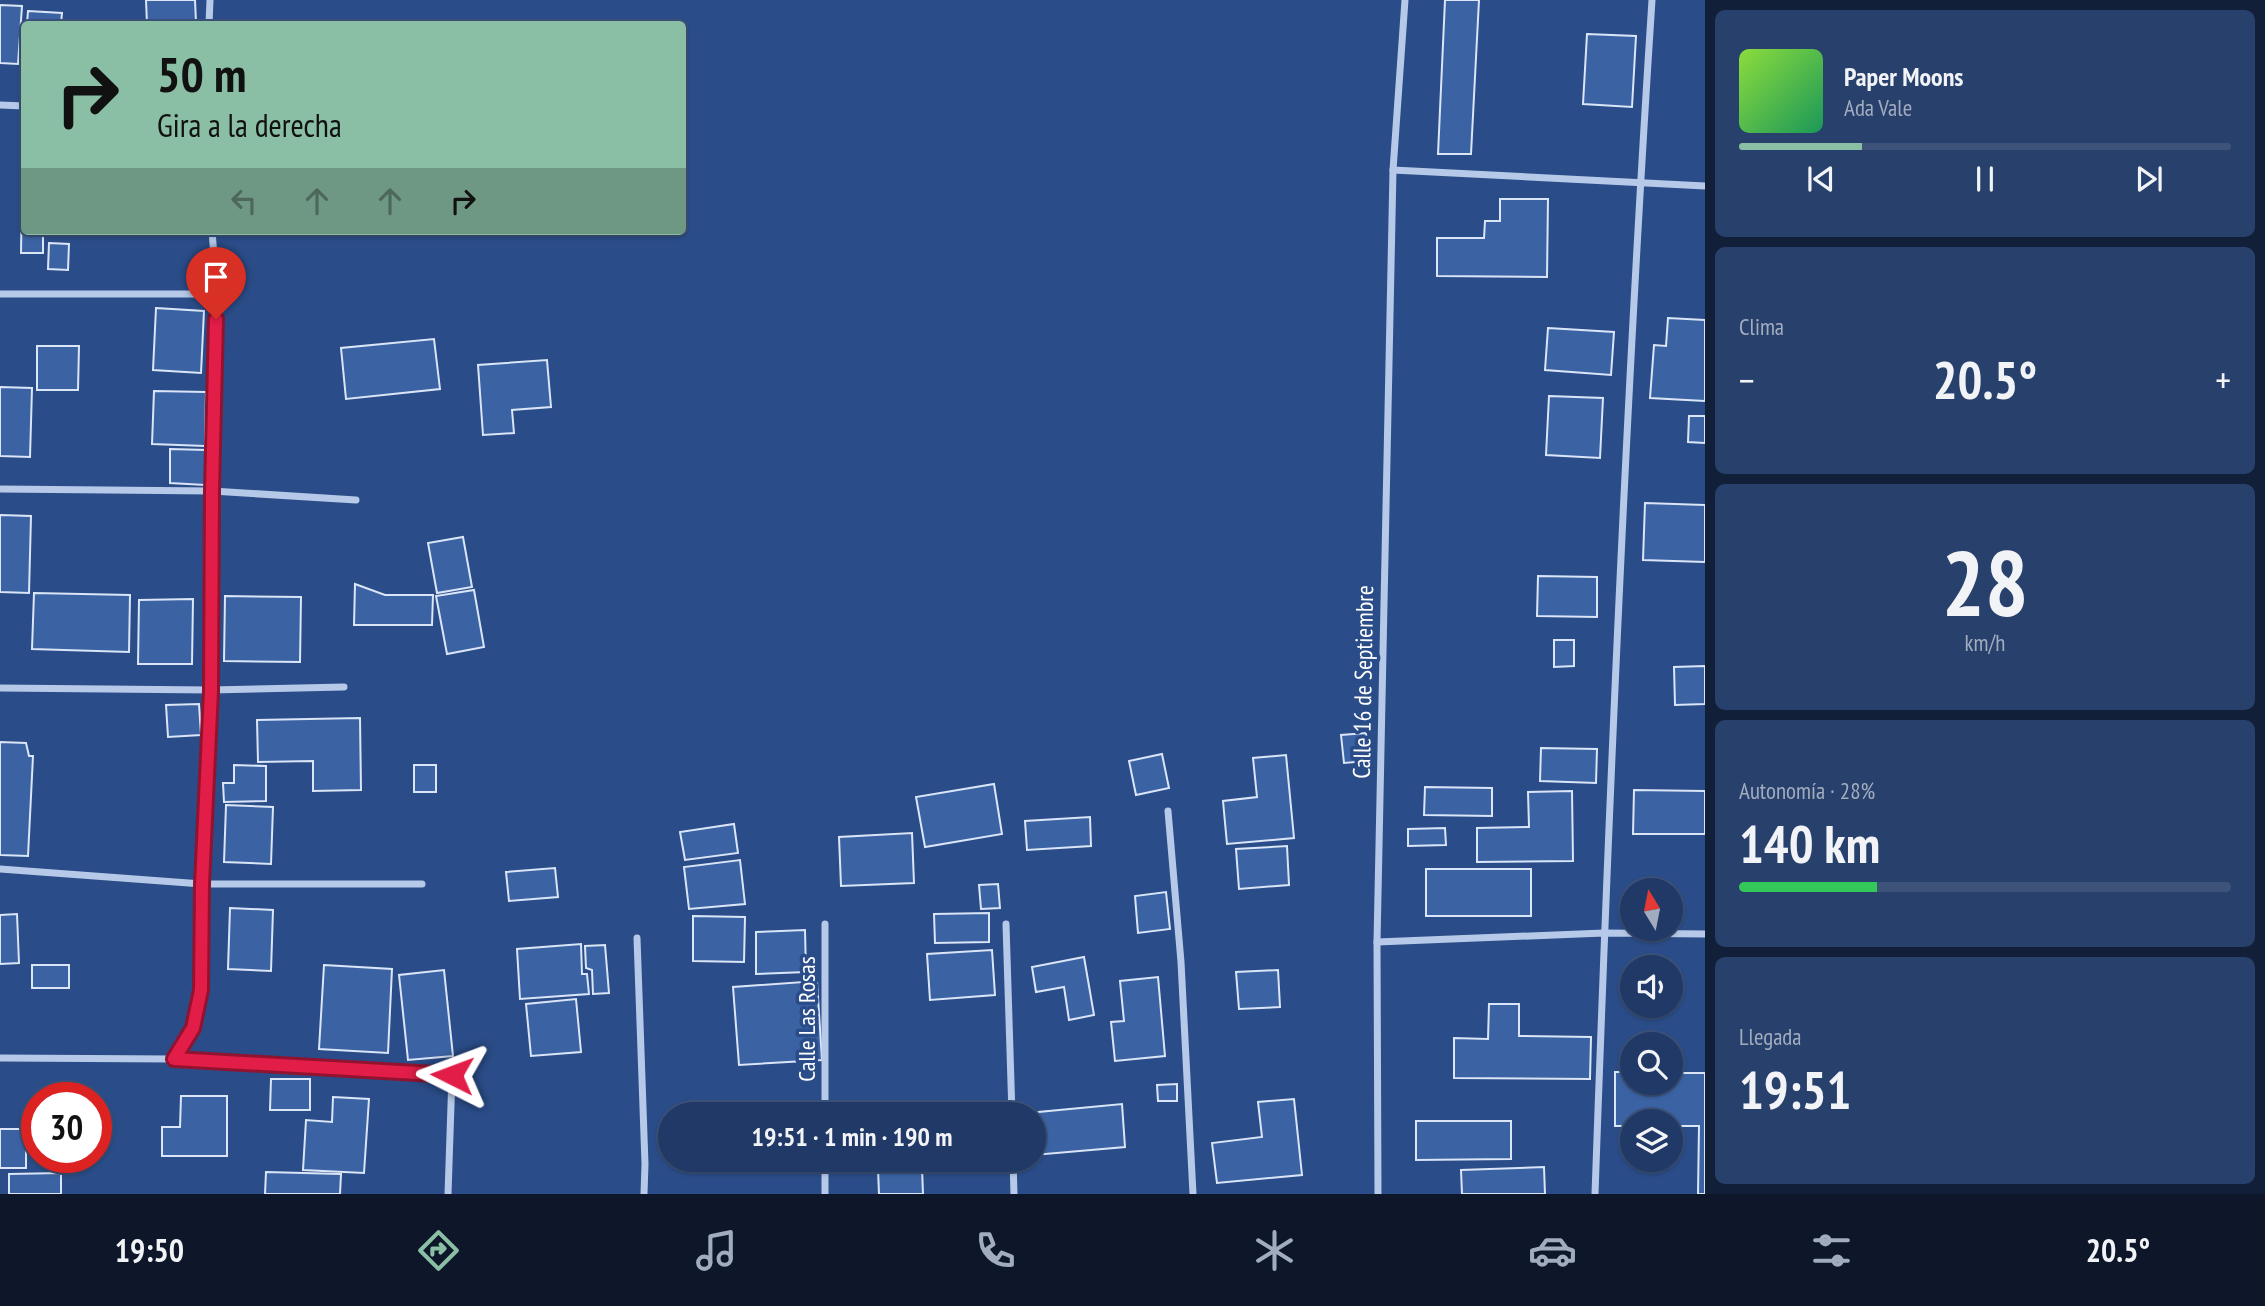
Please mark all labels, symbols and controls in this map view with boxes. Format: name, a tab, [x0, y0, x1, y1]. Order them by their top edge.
text: 50 m	[157, 42, 246, 106]
icon: right	[42, 49, 133, 140]
text: Paper Moons	[1844, 60, 1963, 93]
text: Ada Vale	[1844, 93, 1912, 122]
text: Gira a la derecha	[157, 104, 342, 146]
icon: previous	[1802, 160, 1840, 198]
icon: pause	[1966, 160, 2004, 198]
icon: next	[2130, 160, 2168, 198]
icon: left	[225, 182, 263, 220]
icon: ahead	[298, 182, 336, 220]
icon: ahead	[371, 182, 409, 220]
icon: right	[444, 182, 482, 220]
pin	[186, 247, 246, 319]
icon: arrive	[197, 258, 235, 296]
text: Clima	[1739, 312, 1784, 341]
text: 20.5°	[1933, 346, 2037, 413]
text: −	[1739, 355, 1755, 404]
text: +	[2215, 355, 2231, 404]
text: 28	[1942, 523, 2029, 641]
street label: Calle 16 de Septiembre	[1346, 585, 1380, 779]
text: km/h	[1965, 628, 2005, 657]
text: Autonomía · 28%	[1739, 776, 1875, 805]
text: 140 km	[1739, 810, 1880, 877]
north arrow	[1620, 878, 1684, 942]
map controls	[1620, 878, 1683, 1172]
button: sound	[1620, 955, 1683, 1018]
street label: Calle Las Rosas	[791, 956, 822, 1082]
text: Llegada	[1739, 1022, 1802, 1051]
button: search	[1620, 1032, 1683, 1095]
position arrow	[415, 1038, 489, 1112]
text: 19:51	[1739, 1056, 1851, 1123]
speed limit sign: 30	[21, 1082, 112, 1173]
button: layers	[1620, 1109, 1683, 1172]
text: 19:51 · 1 min · 190 m	[752, 1120, 952, 1153]
icon: directions	[414, 1226, 463, 1275]
icon: music	[692, 1226, 741, 1275]
icon: phone	[971, 1226, 1020, 1275]
icon: climate	[1250, 1226, 1299, 1275]
icon: car	[1528, 1226, 1577, 1275]
icon: filters	[1807, 1226, 1856, 1275]
text: 19:50	[115, 1229, 184, 1271]
text: 20.5°	[2086, 1229, 2150, 1271]

